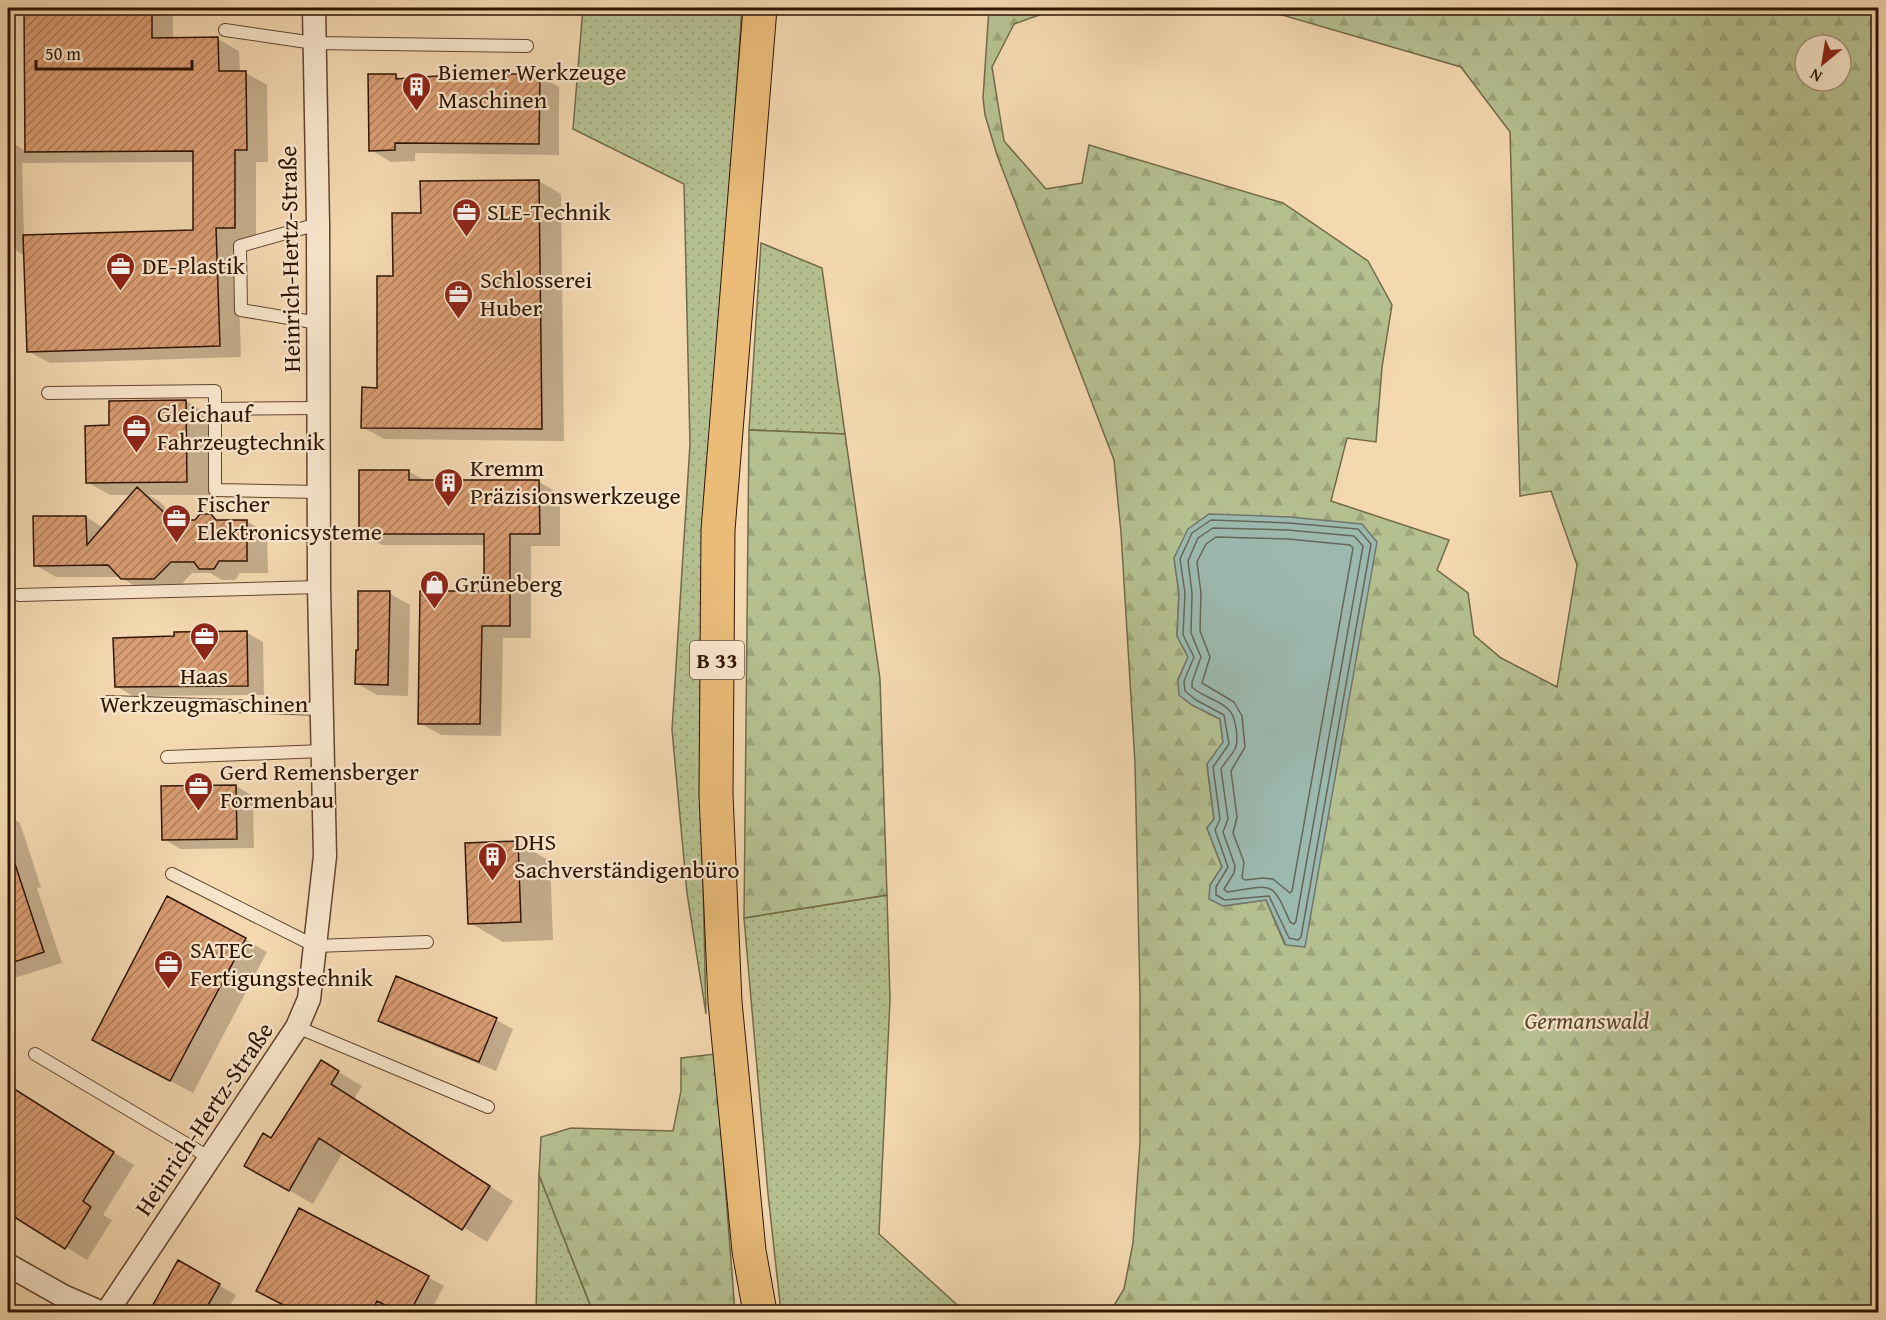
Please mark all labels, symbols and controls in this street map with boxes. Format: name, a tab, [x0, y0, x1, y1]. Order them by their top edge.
scale bar	[36, 33, 192, 71]
north arrow	[1793, 33, 1853, 93]
text: 50 m	[45, 40, 81, 67]
place label: Biemer Werkzeuge Maschinen	[438, 54, 626, 117]
text: N	[1805, 63, 1826, 89]
building icon: Biemer Werkzeuge Maschinen	[401, 70, 433, 112]
street label: Heinrich-Hertz-Straße	[270, 145, 309, 373]
place label: SLE-Technik	[487, 194, 612, 229]
office icon: SLE-Technik	[450, 196, 482, 238]
place label: DE-Plastik	[142, 248, 246, 283]
office icon: DE-Plastik	[105, 250, 137, 292]
place label: Schlosserei Huber	[480, 262, 593, 325]
office icon: Schlosserei Huber	[443, 278, 475, 320]
place label: Gleichauf Fahrzeugtechnik	[157, 396, 326, 459]
office icon: Gleichauf Fahrzeugtechnik	[120, 412, 152, 454]
place label: Kremm Präzisionswerkzeuge	[470, 450, 681, 513]
building icon: Kremm Präzisionswerkzeuge	[433, 466, 465, 508]
place label: Fischer Elektronicsysteme	[197, 486, 382, 549]
office icon: Fischer Elektronicsysteme	[160, 502, 192, 544]
place label: Grüneberg	[455, 566, 562, 601]
shop icon: Grüneberg	[418, 568, 450, 610]
office icon: Haas Werkzeugmaschinen	[188, 620, 220, 662]
road number: B 33	[690, 641, 744, 679]
place label: Haas Werkzeugmaschinen	[100, 658, 309, 721]
place label: Gerd Remensberger Formenbau	[220, 754, 419, 817]
office icon: Gerd Remensberger Formenbau	[183, 770, 215, 812]
place label: DHS Sachverständigenbüro	[514, 824, 740, 887]
building icon: DHS Sachverständigenbüro	[477, 840, 509, 882]
place label: SATEC Fertigungstechnik	[190, 932, 374, 995]
office icon: SATEC Fertigungstechnik	[153, 948, 185, 990]
park label: Germanswald	[1525, 1003, 1650, 1038]
street label: Heinrich-Hertz-Straße	[126, 1015, 282, 1223]

